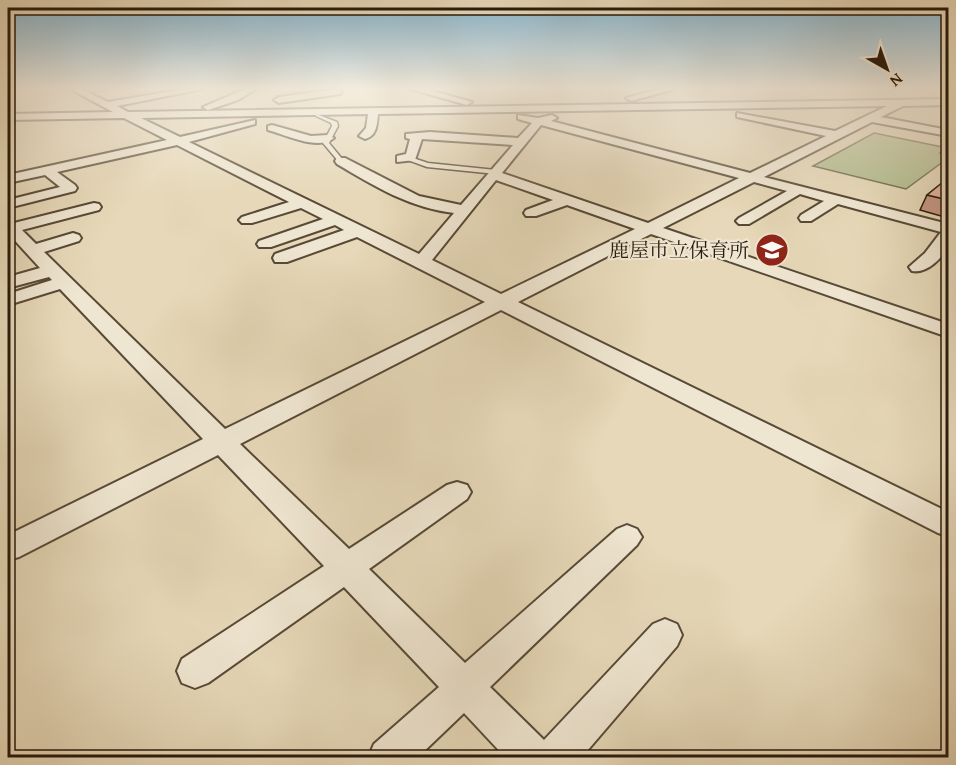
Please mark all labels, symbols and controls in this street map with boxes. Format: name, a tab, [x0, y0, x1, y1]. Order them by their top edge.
north arrow	[857, 39, 917, 99]
text: N	[885, 68, 908, 93]
school or university icon: 鹿屋市立保育所	[754, 232, 790, 268]
place label: 鹿屋市立保育所	[609, 235, 749, 264]

